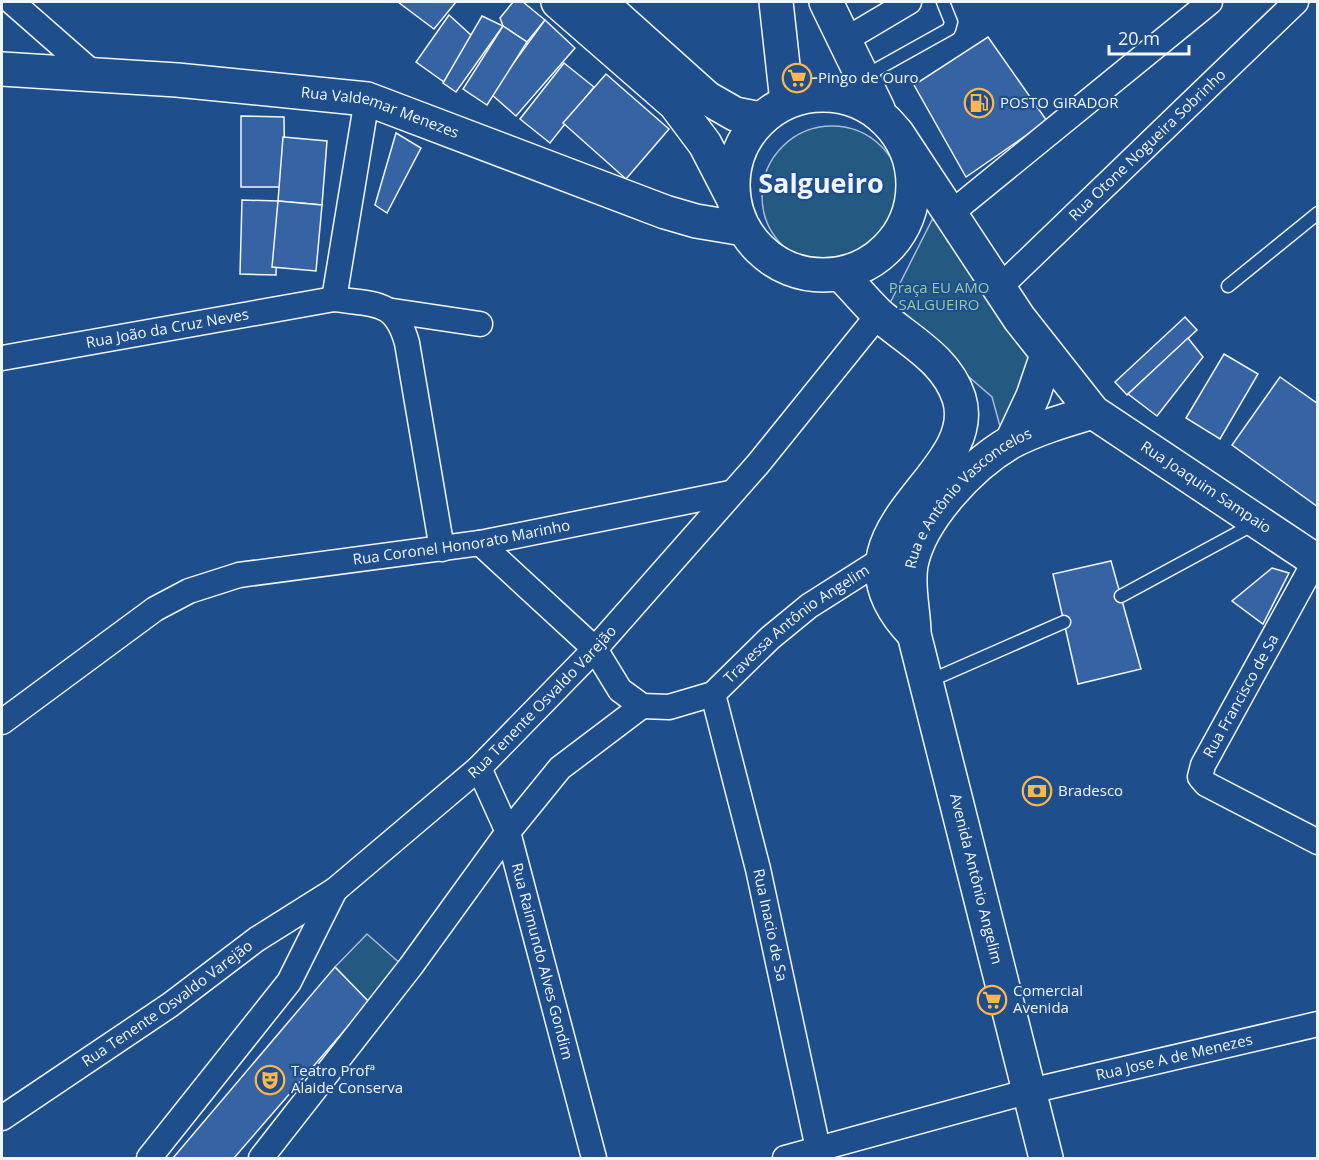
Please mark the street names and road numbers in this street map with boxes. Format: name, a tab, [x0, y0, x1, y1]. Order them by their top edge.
street label: Rua Otone Nogueira Sobrinho	[1064, 64, 1229, 225]
street label: Rua Valdemar Menezes	[300, 81, 462, 142]
street label: Rua João da Cruz Neves	[84, 303, 250, 352]
street label: Rua e Antônio Vasconcelos	[900, 423, 1034, 570]
street label: Rua Joaquim Sampaio	[1137, 436, 1276, 537]
street label: Rua Coronel Honorato Marinho	[351, 514, 572, 569]
street label: Travessa Antônio Angelim	[719, 559, 873, 687]
street label: Rua Tenente Osvaldo Varejão	[463, 621, 620, 782]
street label: Rua Francisco de Sa	[1198, 630, 1282, 761]
street label: Avenida Antônio Angelim	[946, 791, 1008, 966]
street label: Rua Raimundo Alves Gondim	[508, 860, 579, 1062]
street label: Rua Inacio de Sa	[749, 867, 793, 983]
street label: Rua Tenente Osvaldo Varejão	[77, 935, 256, 1071]
street label: Rua Jose A de Menezes	[1094, 1029, 1254, 1084]

